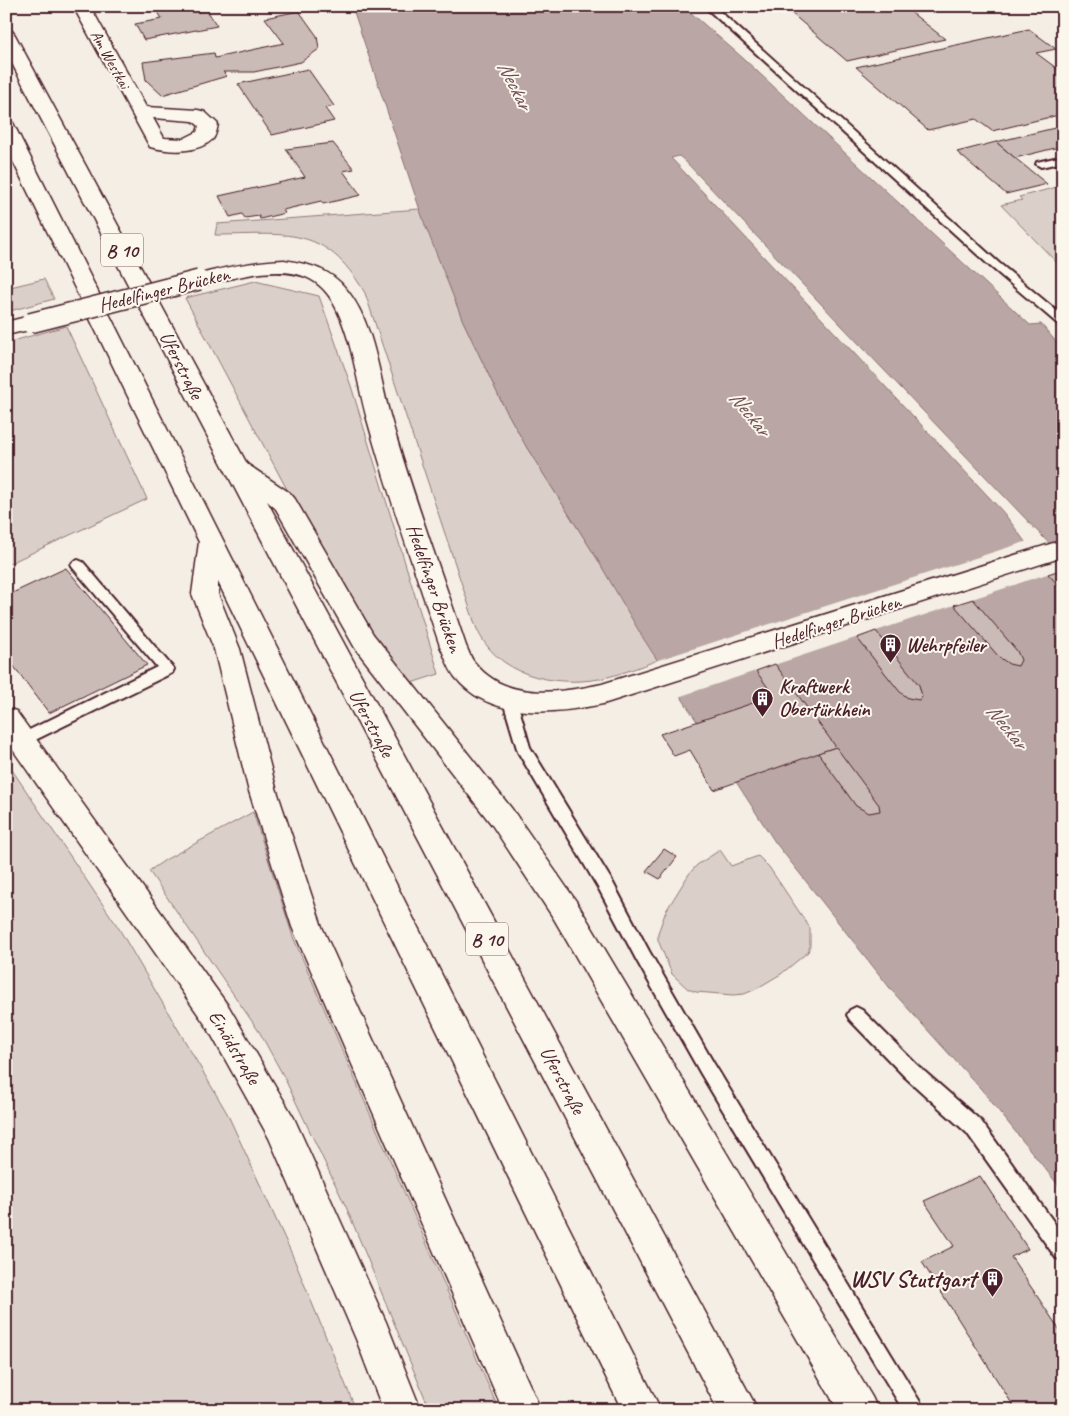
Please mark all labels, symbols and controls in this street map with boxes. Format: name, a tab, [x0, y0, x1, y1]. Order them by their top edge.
street label: Am Westkai	[86, 27, 135, 94]
water label: Neckar	[492, 57, 540, 117]
road number: B 10	[101, 234, 143, 266]
street label: Hedelfinger Brücken	[96, 261, 233, 318]
street label: Uferstraße	[154, 327, 210, 405]
water label: Neckar	[724, 385, 778, 444]
street label: Hedelfinger Brücken	[401, 521, 469, 657]
street label: Hedelfinger Brücken	[768, 589, 905, 654]
building icon: Wehrpfeiler	[878, 633, 902, 664]
place label: Wehrpfeiler	[906, 633, 988, 658]
place label: Kraftwerk Obertürkhein	[779, 674, 870, 722]
street label: Uferstraße	[343, 685, 400, 763]
building icon: Kraftwerk Obertürkhein	[751, 686, 775, 717]
water label: Neckar	[981, 698, 1035, 757]
road number: B 10	[466, 922, 508, 956]
street label: Einödstraße	[203, 1006, 267, 1090]
street label: Uferstraße	[534, 1042, 591, 1120]
place label: WSV Stuttgart	[850, 1264, 980, 1294]
building icon: WSV Stuttgart	[980, 1267, 1004, 1298]

